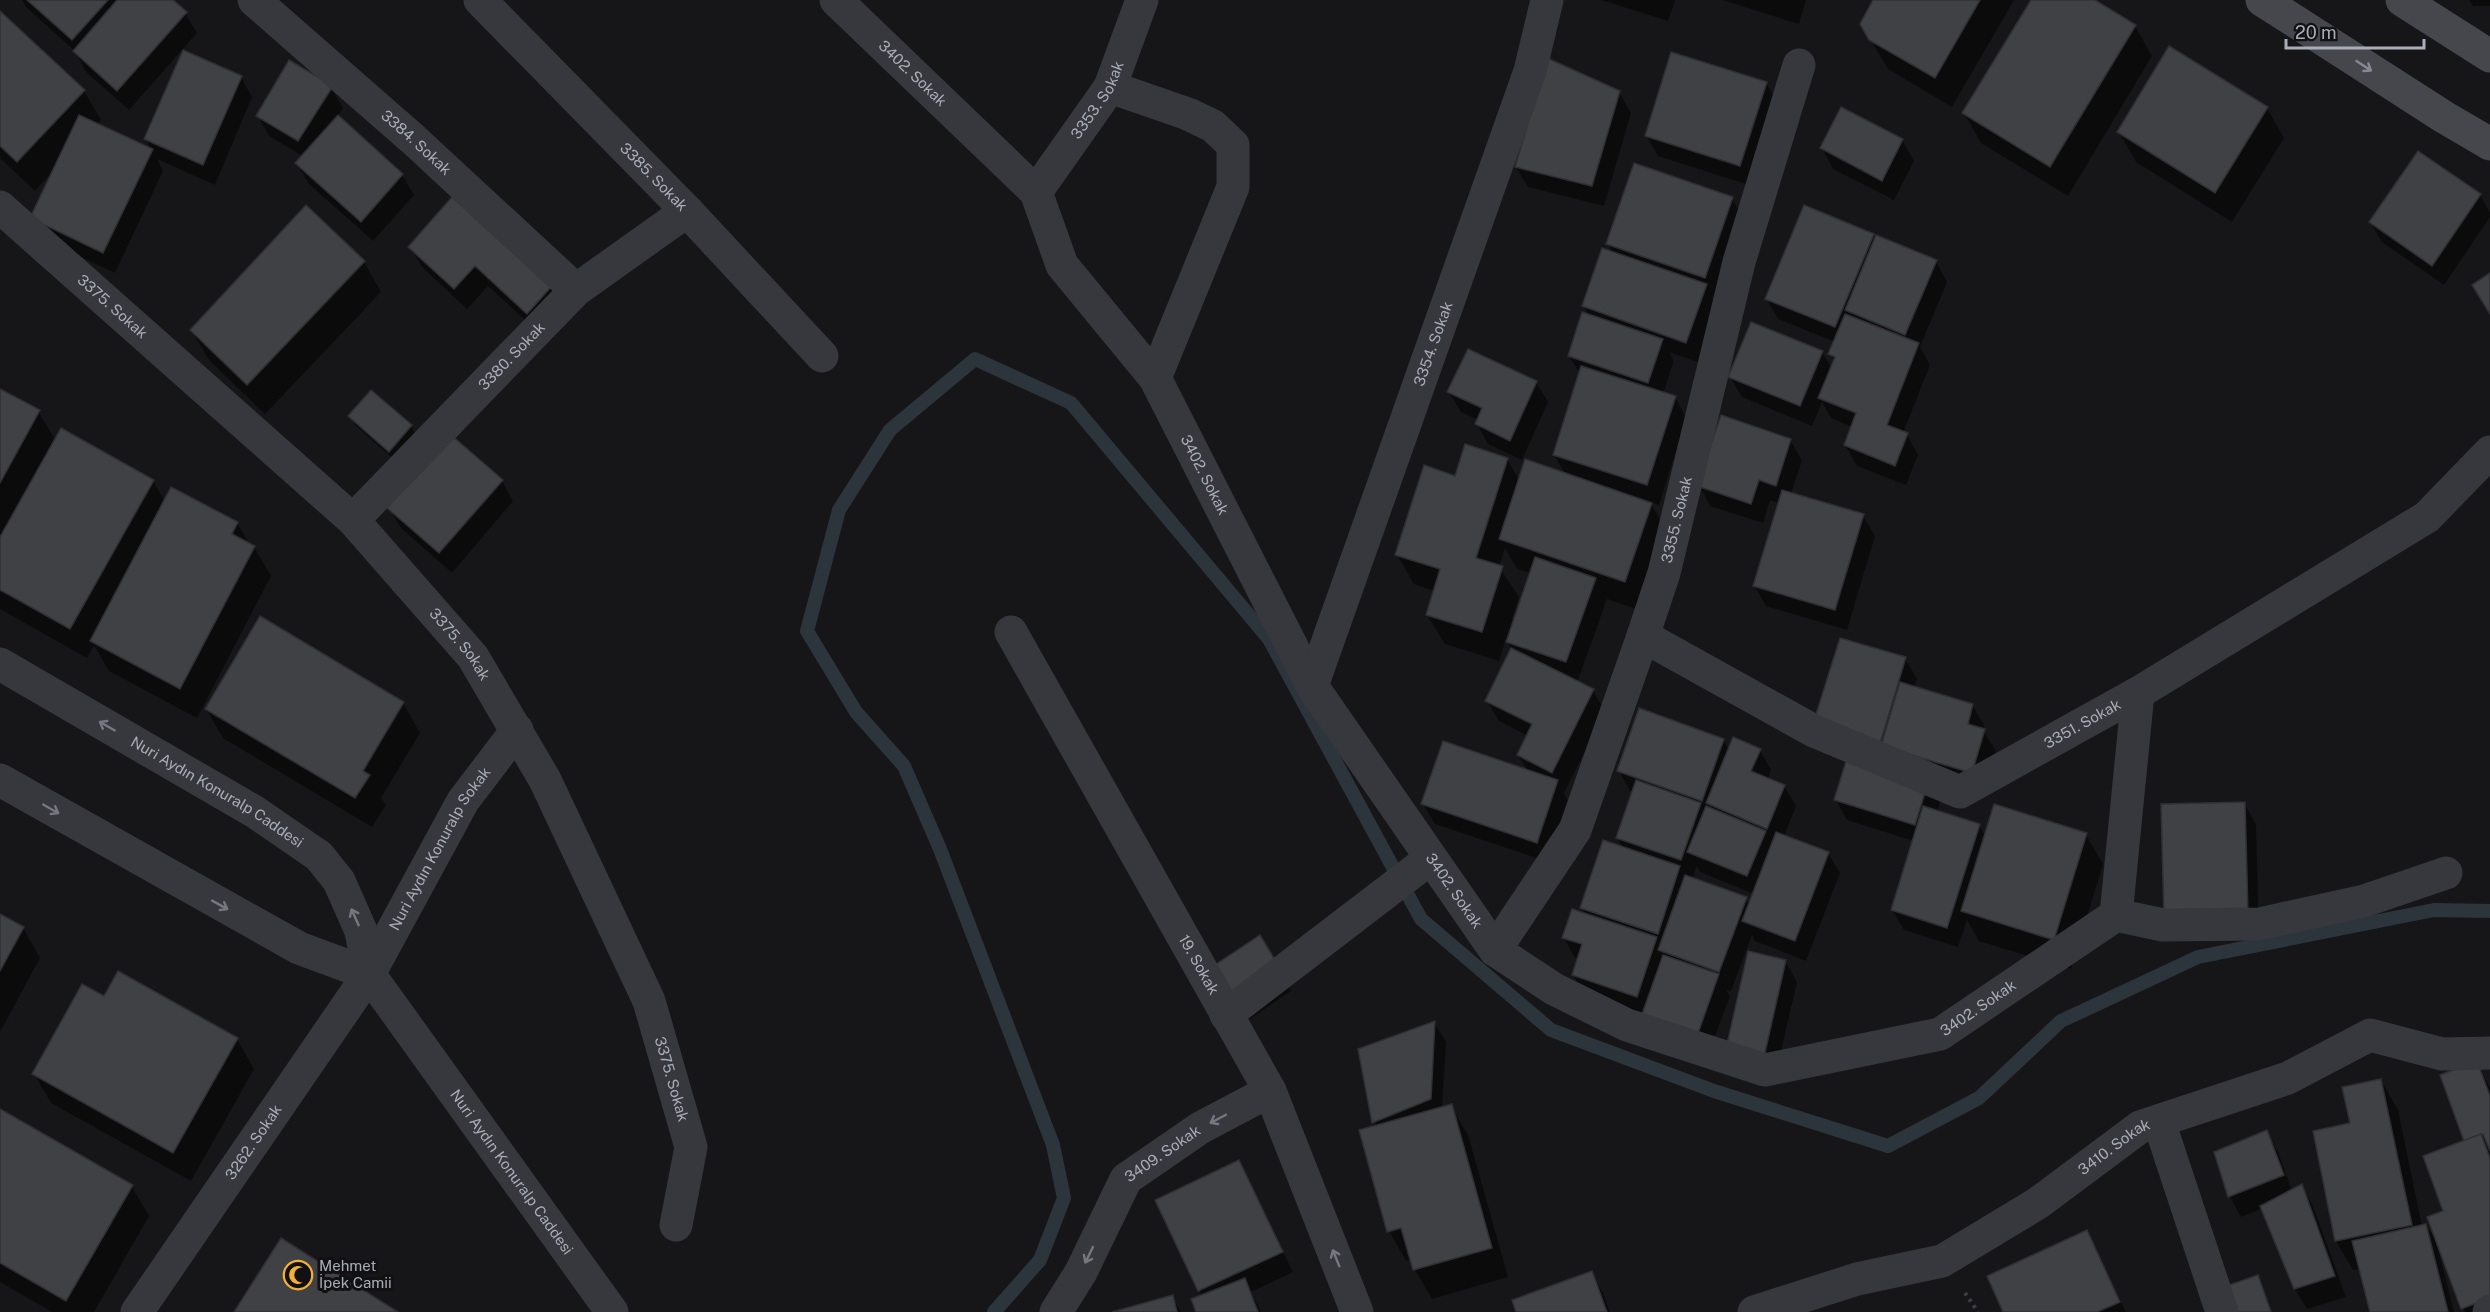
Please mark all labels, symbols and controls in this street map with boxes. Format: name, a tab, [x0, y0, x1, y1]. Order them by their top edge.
scale bar	[2286, 12, 2424, 50]
text: 20 m	[2295, 22, 2337, 43]
street label: 3402. Sokak	[875, 37, 950, 109]
street label: 3353. Sokak	[1067, 59, 1127, 142]
one-way arrow	[2355, 60, 2372, 72]
street label: 3384. Sokak	[378, 106, 455, 178]
street label: 3385. Sokak	[617, 139, 691, 214]
street label: 3375. Sokak	[74, 271, 151, 342]
street label: 3354. Sokak	[1410, 299, 1456, 388]
street label: 3380. Sokak	[475, 318, 548, 393]
street label: 3402. Sokak	[1177, 432, 1232, 518]
street label: 3355. Sokak	[1658, 475, 1695, 565]
street label: 3375. Sokak	[426, 605, 494, 683]
street label: 3351. Sokak	[2041, 695, 2124, 752]
one-way arrow	[98, 720, 115, 732]
street label: Nuri Aydın Konuralp Caddesi	[128, 733, 307, 851]
street label: Nuri Aydın Konuralp Sokak	[385, 763, 494, 933]
one-way arrow	[42, 803, 59, 815]
street label: 3402. Sokak	[1422, 850, 1486, 931]
one-way arrow	[211, 900, 229, 911]
one-way arrow	[349, 909, 361, 927]
street label: 19. Sokak	[1176, 932, 1223, 997]
street label: 3402. Sokak	[1937, 976, 2019, 1039]
street label: 3375. Sokak	[652, 1035, 692, 1123]
street label: Nuri Aydın Konuralp Caddesi	[447, 1086, 577, 1258]
street label: 3262. Sokak	[221, 1101, 285, 1183]
one-way arrow	[1210, 1113, 1227, 1125]
street label: 3410. Sokak	[2075, 1115, 2152, 1178]
street label: 3409. Sokak	[1121, 1121, 1203, 1185]
one-way arrow	[1082, 1246, 1094, 1264]
one-way arrow	[1330, 1249, 1341, 1267]
place label: Mehmet İpek Camii	[319, 1257, 392, 1291]
mosque icon: Mehmet İpek Camii	[282, 1259, 314, 1291]

